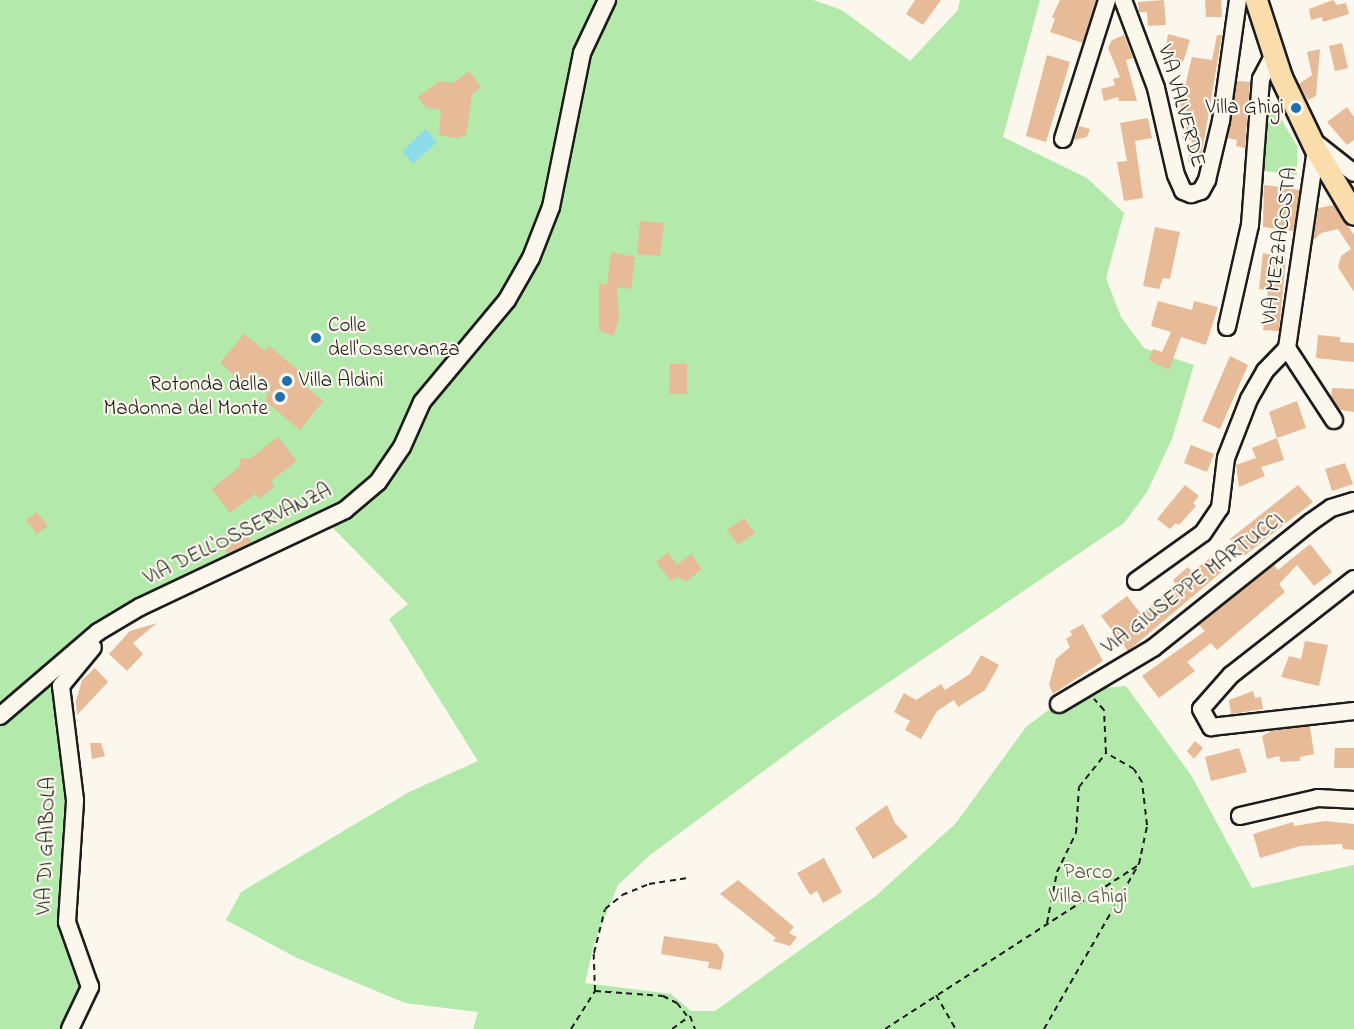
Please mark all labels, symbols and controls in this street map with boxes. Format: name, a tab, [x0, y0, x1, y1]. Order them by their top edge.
street label: VIA VALVERDE	[1152, 42, 1210, 170]
place label: Villa Ghigi	[1206, 95, 1284, 121]
marker: Villa Ghigi	[1289, 101, 1303, 115]
street label: VIA MEZZACOSTA	[1256, 166, 1304, 326]
place label: Colle dell'Osservanza	[328, 313, 459, 363]
marker: Colle dell'Osservanza	[309, 331, 323, 345]
place label: Villa Aldini	[299, 368, 384, 394]
place label: Rotonda della Madonna del Monte	[103, 372, 268, 422]
marker: Villa Aldini	[280, 374, 294, 388]
marker: Rotonda della Madonna del Monte	[273, 390, 287, 404]
street label: VIA DELL'OSSERVANZA	[140, 479, 336, 591]
street label: VIA GIUSEPPE MARTUCCI	[1097, 508, 1289, 660]
street label: VIA DI GAIBOLA	[32, 776, 62, 916]
park label: Parco Villa Ghigi	[1049, 860, 1127, 910]

